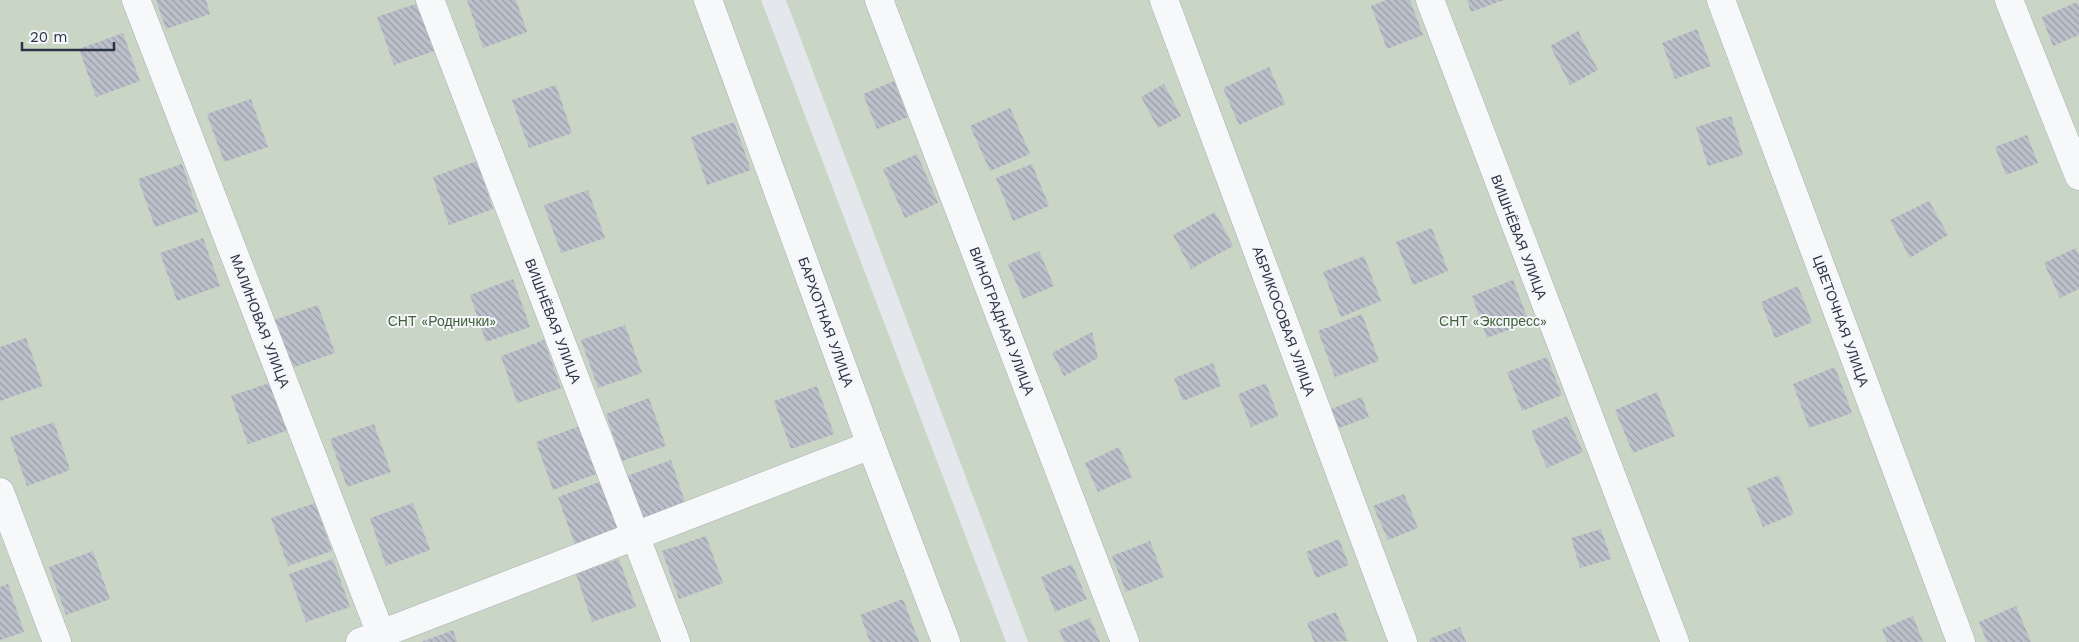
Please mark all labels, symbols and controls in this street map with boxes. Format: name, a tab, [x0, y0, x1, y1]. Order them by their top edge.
scale bar	[22, 20, 115, 52]
text: 20 m	[30, 28, 68, 46]
street label: ВИШНЁВАЯ УЛИЦА	[1488, 172, 1550, 302]
street label: АБРИКОСОВАЯ УЛИЦА	[1249, 244, 1319, 399]
street label: ВИНОГРАДНАЯ УЛИЦА	[966, 245, 1038, 398]
street label: МАЛИНОВАЯ УЛИЦА	[227, 252, 293, 391]
street label: ЦВЕТОЧНАЯ УЛИЦА	[1810, 253, 1872, 389]
street label: БАРХОТНАЯ УЛИЦА	[795, 255, 857, 390]
street label: ВИШНЁВАЯ УЛИЦА	[522, 256, 584, 386]
park label: СНТ «Роднички»	[388, 313, 496, 329]
park label: СНТ «Экспресс»	[1439, 313, 1547, 329]

